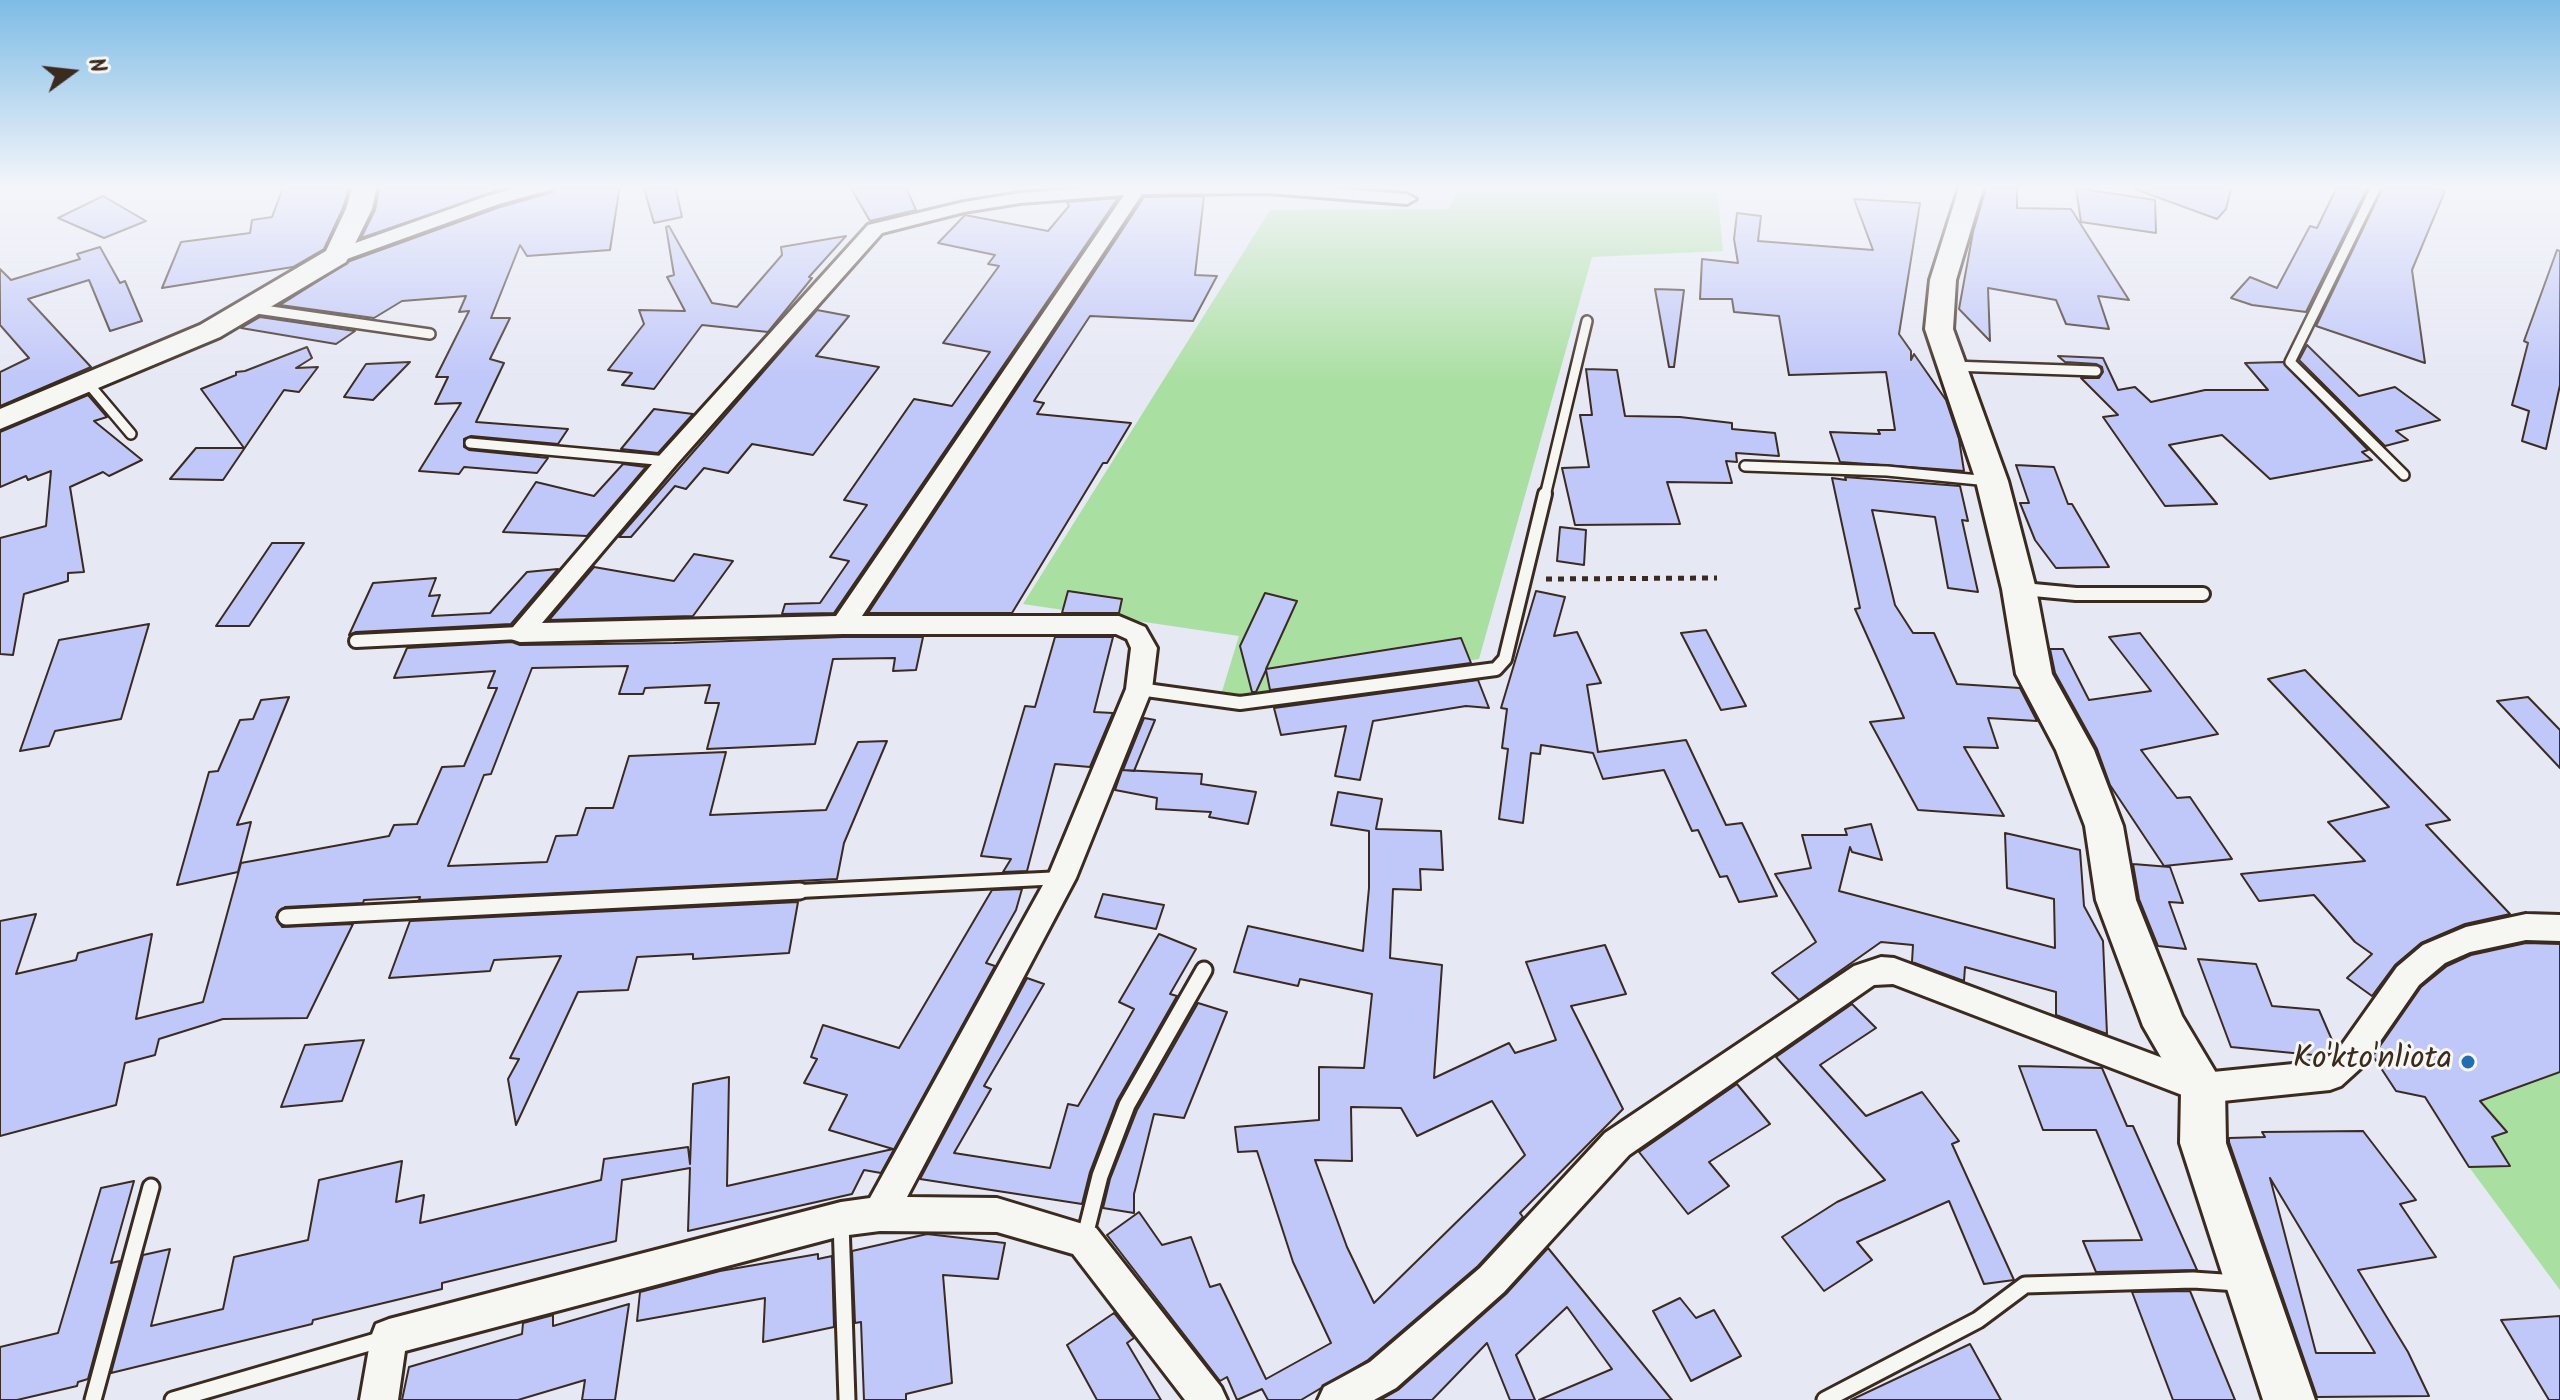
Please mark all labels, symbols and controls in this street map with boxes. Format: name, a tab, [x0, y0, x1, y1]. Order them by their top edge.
north arrow	[32, 32, 112, 112]
text: N	[77, 54, 114, 77]
place label: Ko'kto'nliota	[2293, 1043, 2452, 1081]
marker: Ko'kto'nliota	[2459, 1053, 2477, 1071]

